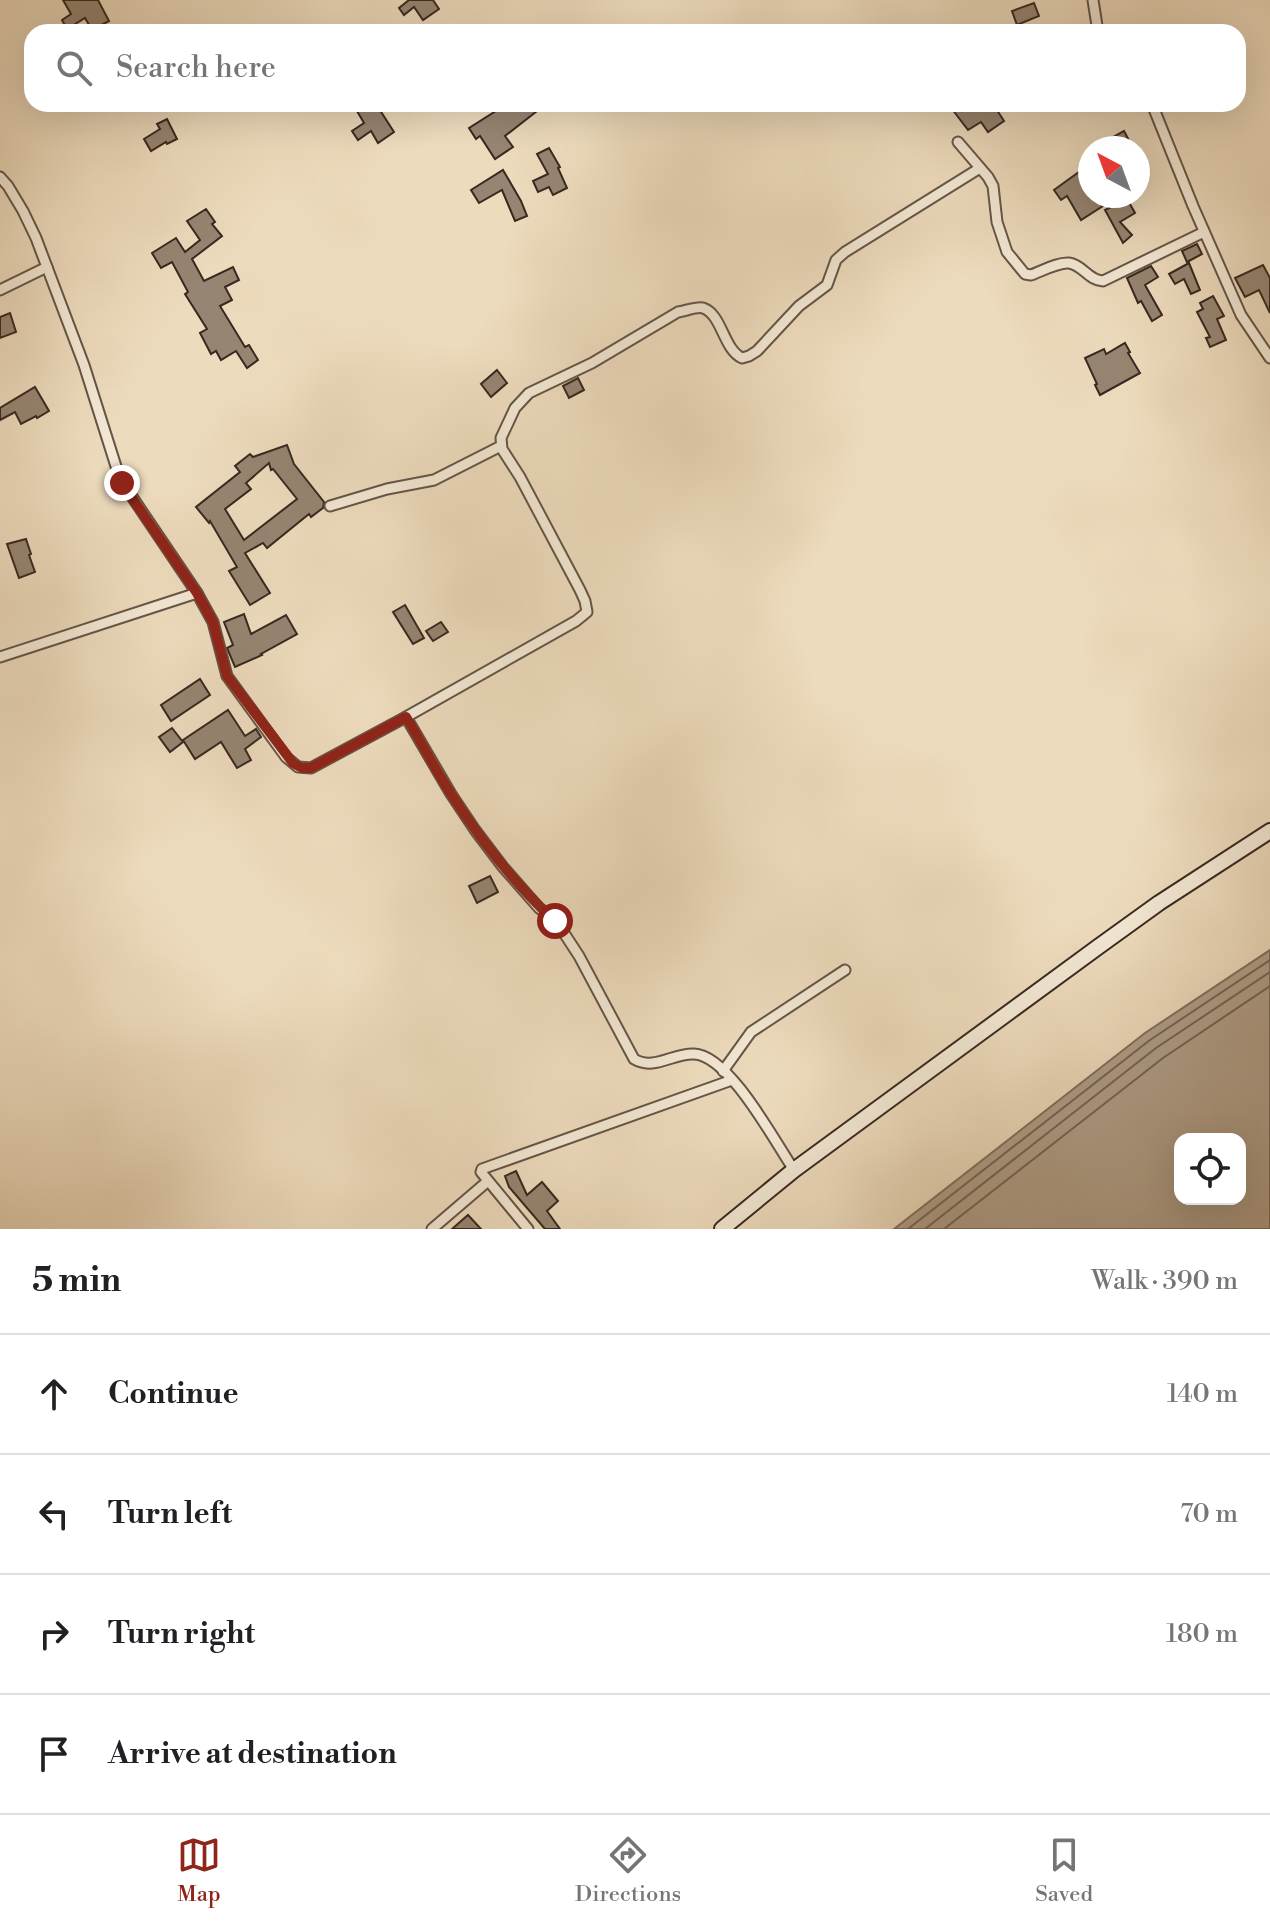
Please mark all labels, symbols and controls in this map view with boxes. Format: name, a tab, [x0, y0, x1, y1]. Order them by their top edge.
search box	[24, 24, 1246, 112]
icon: search	[52, 46, 96, 90]
text: Search here	[116, 49, 276, 87]
north arrow	[1078, 136, 1150, 208]
route end	[104, 465, 140, 501]
route start	[537, 903, 573, 939]
map controls	[1174, 1133, 1246, 1205]
button: locate	[1174, 1133, 1246, 1205]
text: 5 min	[32, 1260, 121, 1302]
text: Walk · 390 m	[1091, 1265, 1238, 1297]
icon: ahead	[32, 1372, 76, 1416]
text: Continue	[108, 1375, 239, 1413]
text: 140 m	[1167, 1378, 1238, 1410]
icon: left	[32, 1492, 76, 1536]
text: Turn left	[108, 1495, 232, 1533]
text: 70 m	[1180, 1498, 1238, 1530]
icon: right	[32, 1612, 76, 1656]
text: Turn right	[108, 1615, 255, 1653]
text: 180 m	[1166, 1618, 1238, 1650]
icon: arrive	[32, 1732, 76, 1776]
text: Arrive at destination	[108, 1735, 397, 1773]
tab: Map	[177, 1833, 221, 1908]
tab: Directions	[575, 1833, 681, 1908]
tab: Saved	[1035, 1833, 1093, 1908]

